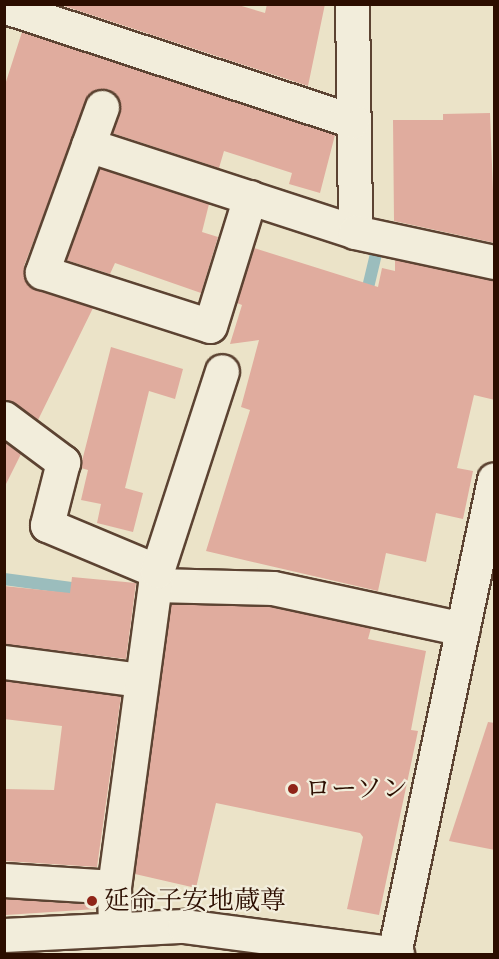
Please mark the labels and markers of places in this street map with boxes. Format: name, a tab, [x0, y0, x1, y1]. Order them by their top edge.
place label: ローソン	[305, 773, 409, 805]
marker: ローソン	[286, 782, 300, 796]
place label: 延命子安地蔵尊	[104, 885, 286, 917]
marker: 延命子安地蔵尊	[85, 894, 99, 908]

